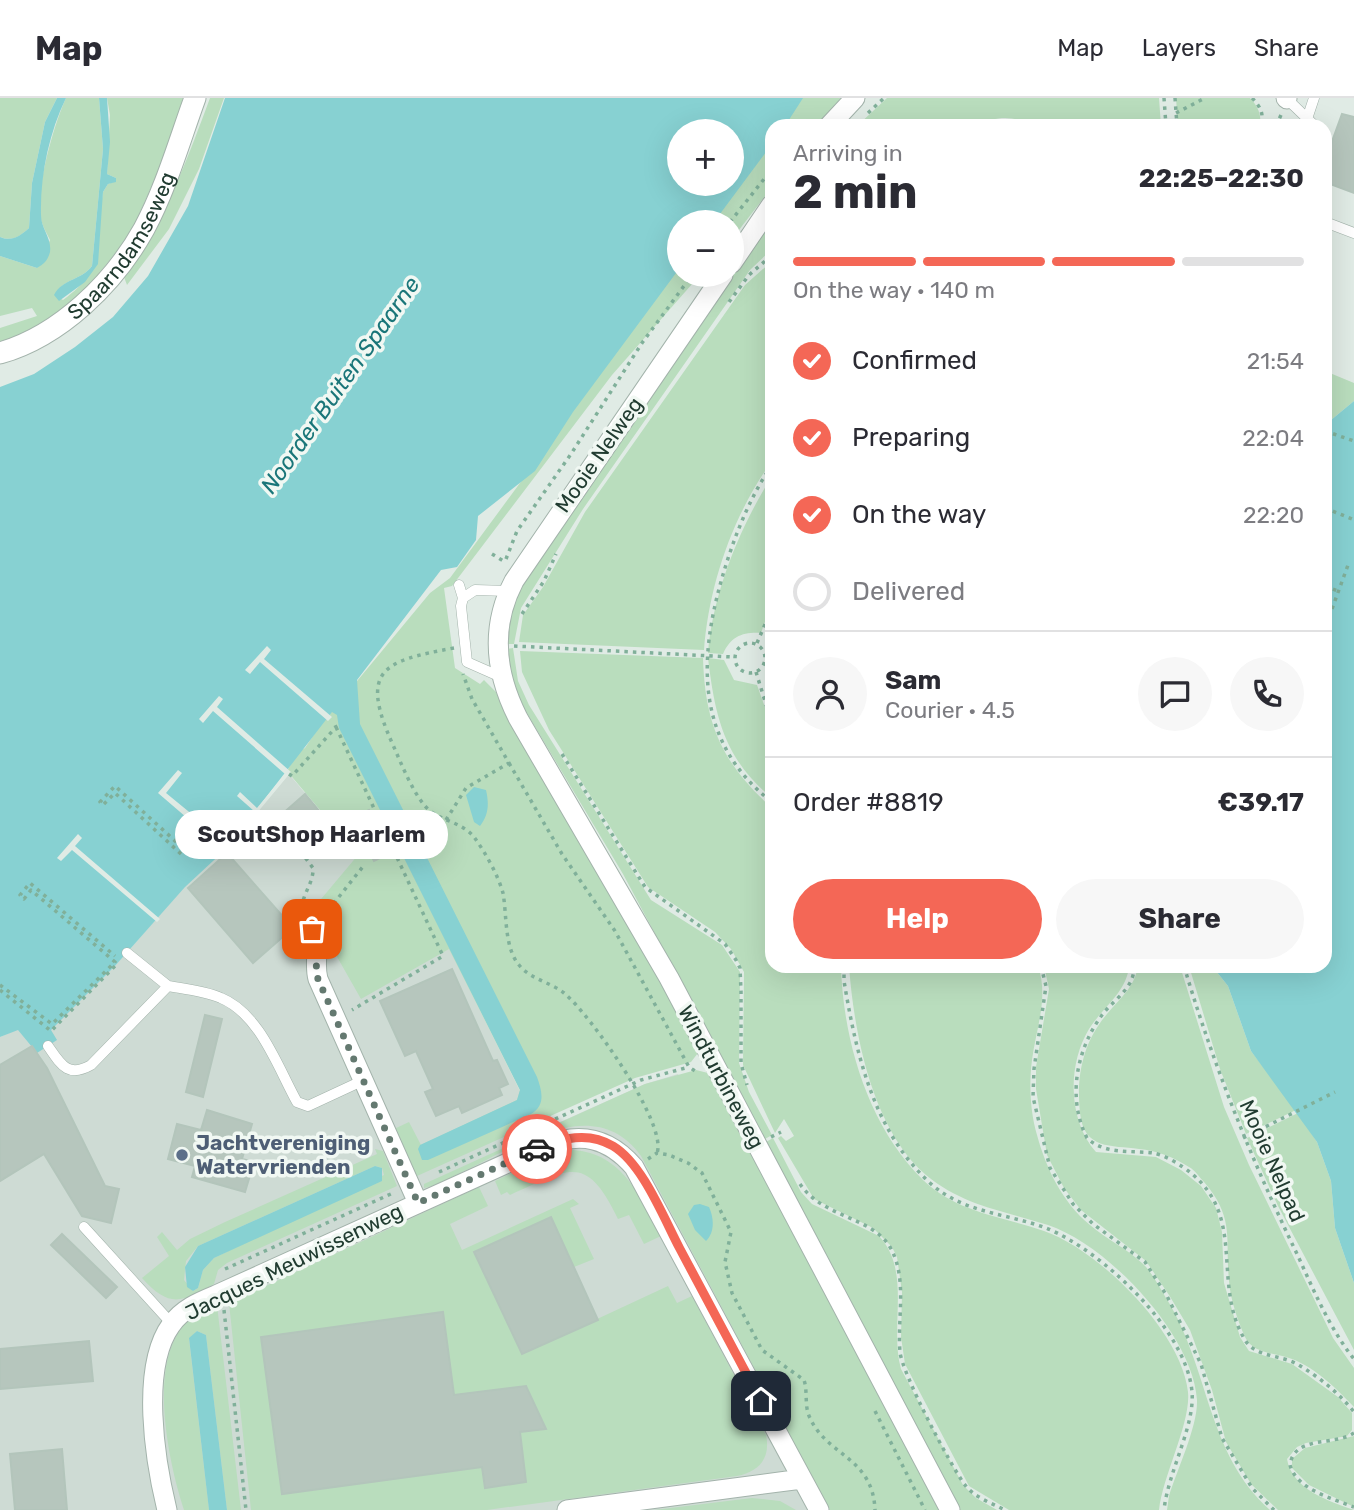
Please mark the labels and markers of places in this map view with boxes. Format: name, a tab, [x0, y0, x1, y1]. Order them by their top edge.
callout: ScoutShop Haarlem	[176, 810, 448, 859]
pin	[282, 899, 342, 959]
place label: Jachtvereniging Watervrienden	[196, 1130, 370, 1179]
marker: Jachtvereniging Watervrienden	[174, 1147, 190, 1163]
pin	[731, 1371, 791, 1431]

